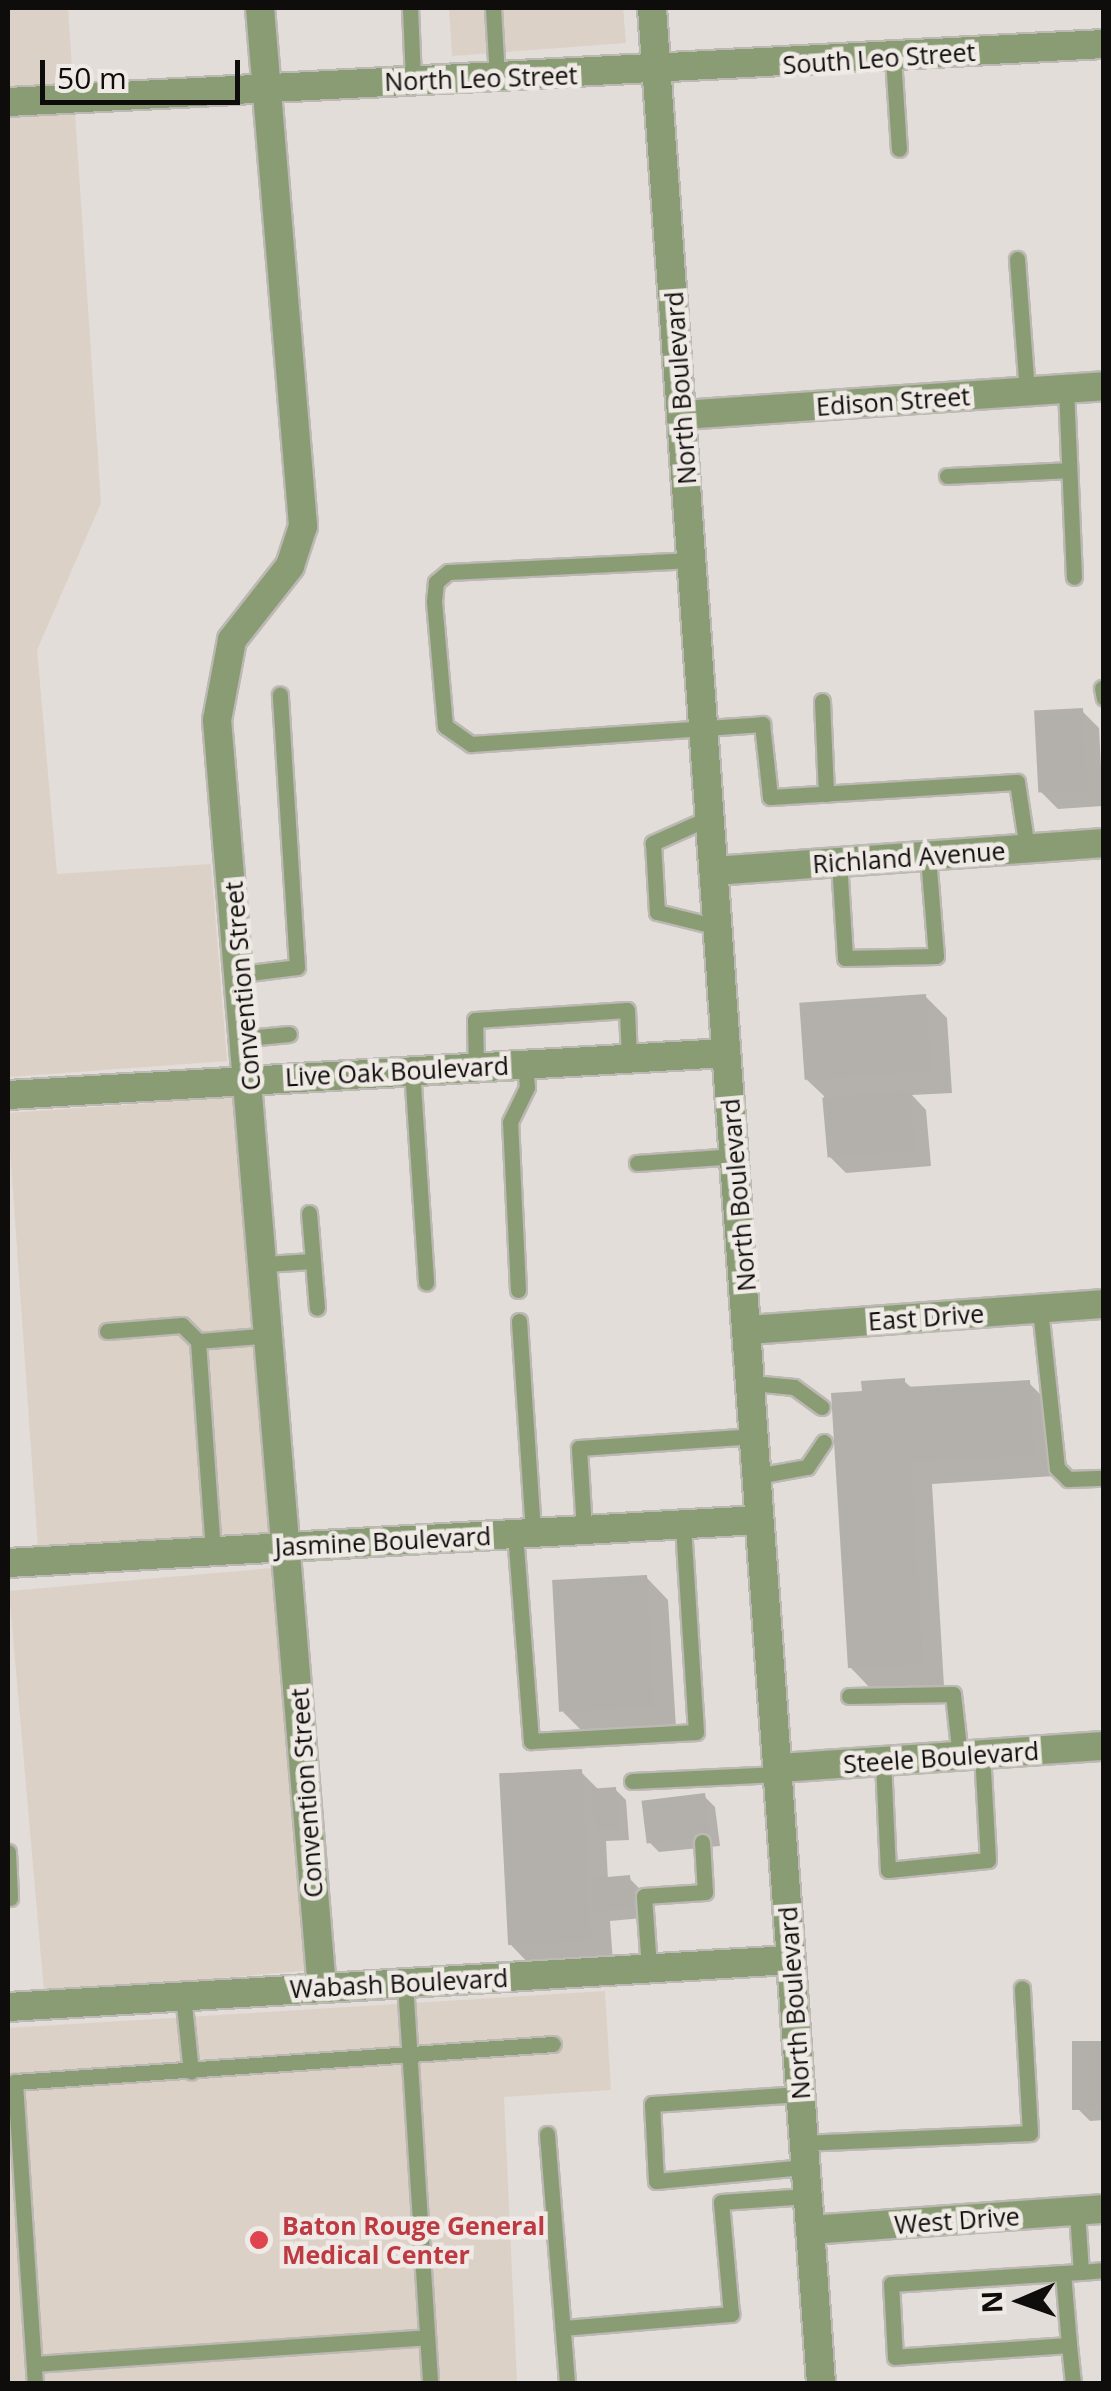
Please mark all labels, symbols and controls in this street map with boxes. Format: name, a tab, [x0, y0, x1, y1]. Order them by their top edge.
street label: South Leo Street	[782, 36, 976, 80]
scale bar	[45, 40, 245, 102]
text: 50 m	[57, 57, 127, 98]
street label: North Leo Street	[384, 60, 578, 96]
street label: North Boulevard	[658, 290, 702, 486]
street label: Edison Street	[815, 381, 971, 421]
street label: Richland Avenue	[811, 835, 1007, 879]
street label: Convention Street	[218, 880, 266, 1092]
street label: Live Oak Boulevard	[284, 1050, 510, 1092]
street label: North Boulevard	[715, 1097, 761, 1293]
street label: East Drive	[867, 1298, 985, 1336]
street label: Jasmine Boulevard	[274, 1520, 492, 1562]
street label: Convention Street	[284, 1687, 328, 1899]
street label: Steele Boulevard	[842, 1735, 1040, 1779]
street label: North Boulevard	[772, 1905, 816, 2101]
street label: Wabash Boulevard	[289, 1962, 509, 2004]
street label: West Drive	[893, 2201, 1021, 2239]
place label: Baton Rouge General Medical Center	[282, 2211, 545, 2270]
marker: Baton Rouge General Medical Center	[246, 2227, 272, 2253]
north arrow	[971, 2251, 1071, 2351]
text: N	[972, 2290, 1010, 2314]

